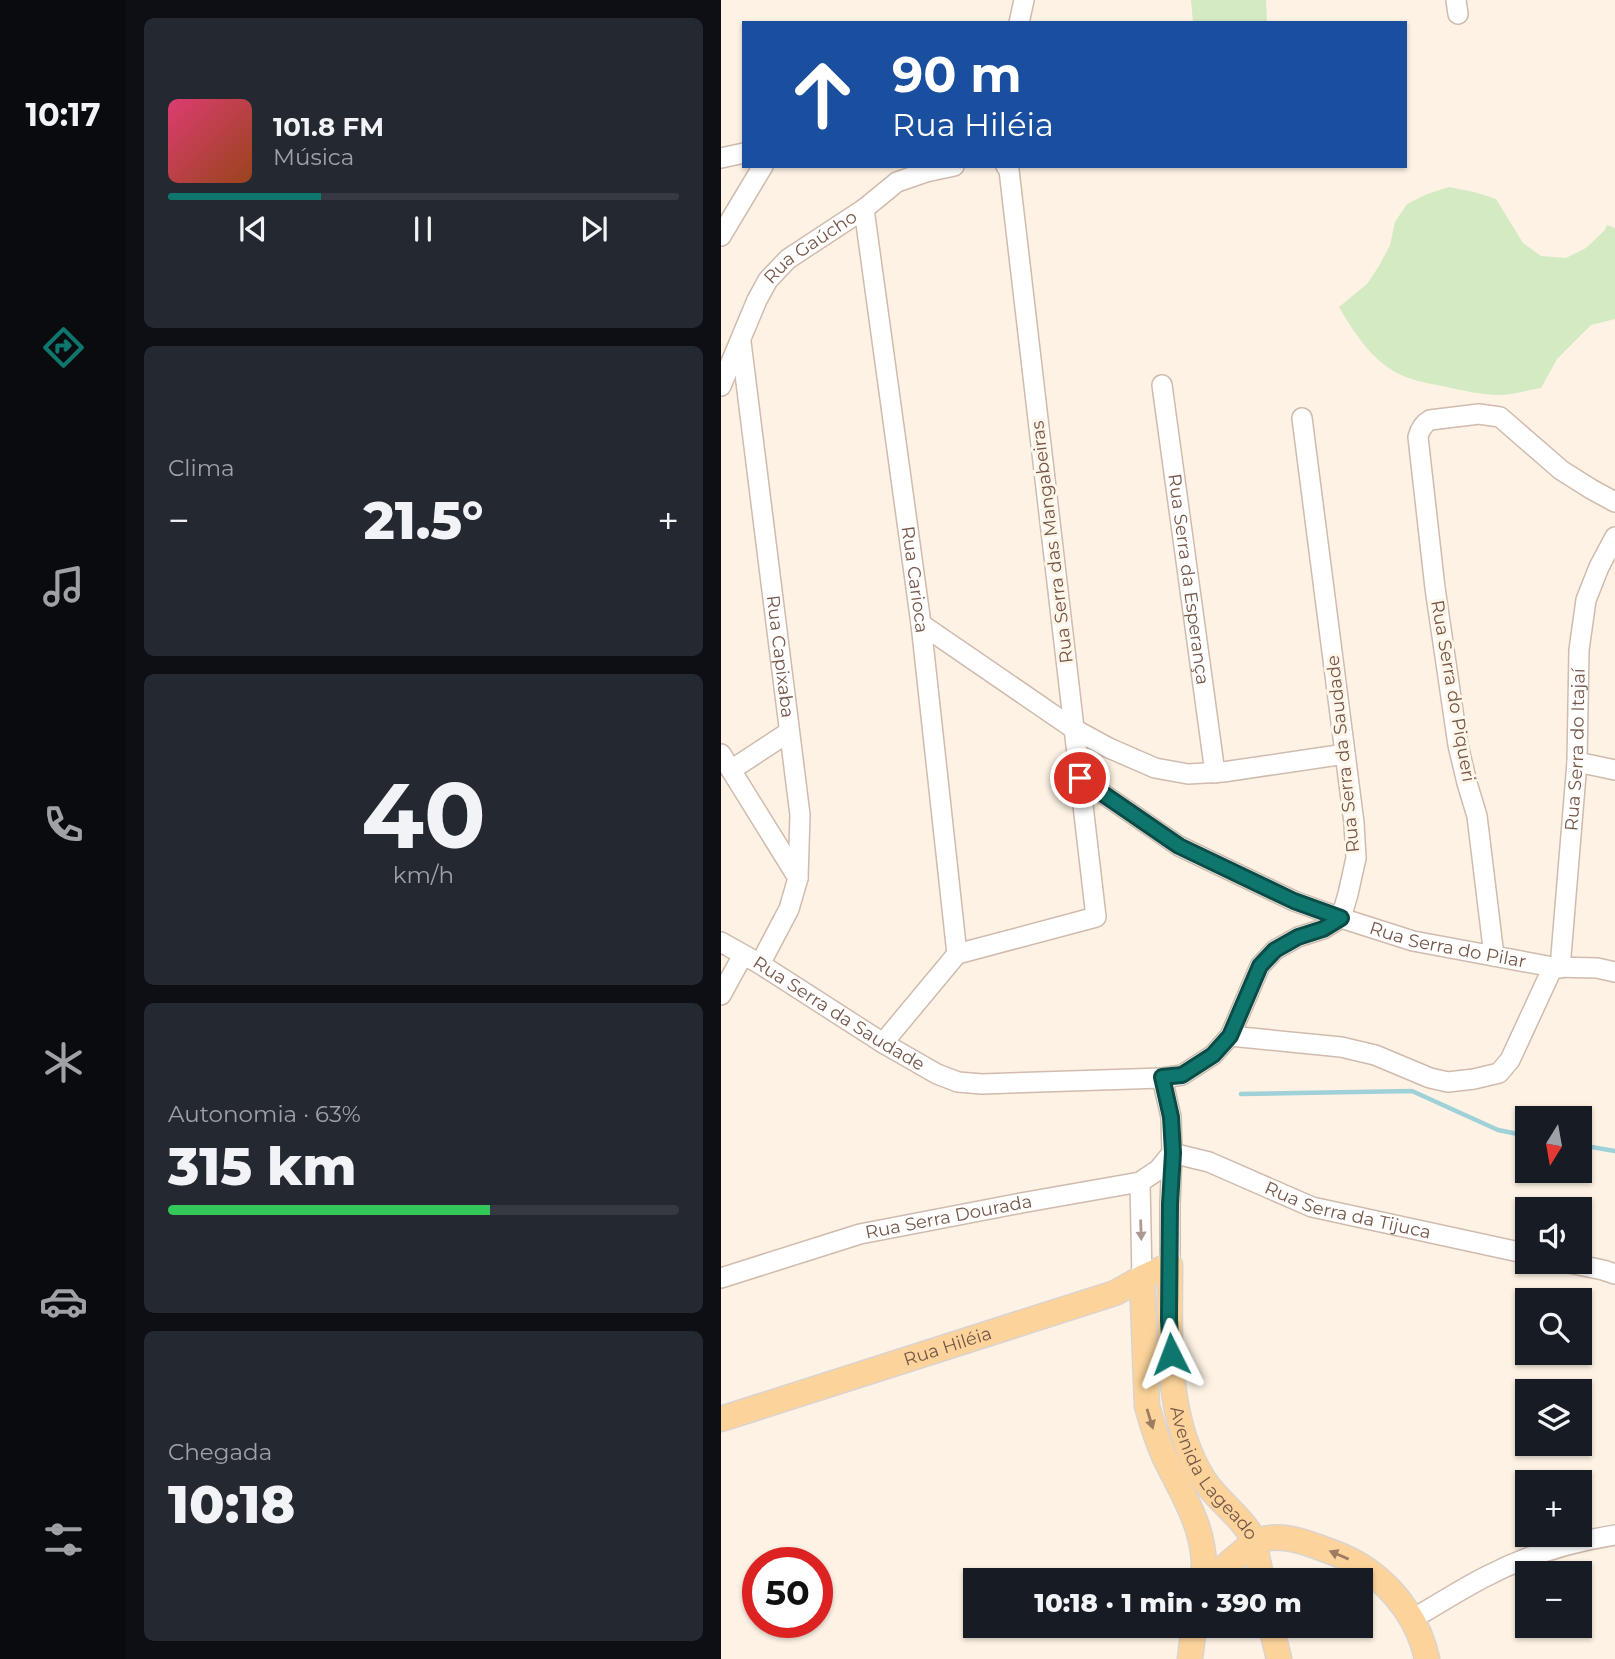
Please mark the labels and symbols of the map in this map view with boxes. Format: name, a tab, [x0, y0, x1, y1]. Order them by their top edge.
street label: Rua Gaúcho	[759, 206, 861, 289]
street label: Rua Serra das Mangabeiras	[1026, 419, 1078, 665]
street label: Rua Serra da Esperança	[1163, 472, 1214, 686]
street label: Rua Carioca	[897, 525, 933, 634]
street label: Rua Capixaba	[762, 594, 799, 719]
street label: Rua Serra do Piqueri	[1426, 598, 1480, 784]
street label: Rua Serra da Saudade	[1322, 654, 1364, 854]
street label: Rua Serra do Itajaí	[1560, 667, 1590, 832]
pin	[1050, 748, 1110, 808]
street label: Rua Serra do Pilar	[1367, 917, 1528, 973]
street label: Rua Serra da Saudade	[749, 951, 929, 1076]
north arrow	[1515, 1106, 1593, 1183]
street label: Rua Serra da Tijuca	[1261, 1177, 1433, 1244]
street label: Rua Serra Dourada	[863, 1190, 1034, 1244]
one-way arrow	[1135, 1219, 1147, 1241]
position arrow	[1134, 1317, 1208, 1391]
street label: Rua Hiléia	[901, 1322, 994, 1371]
street label: Avenida Lageado	[1165, 1404, 1263, 1543]
one-way arrow	[1146, 1409, 1156, 1430]
speed limit sign: 50	[742, 1547, 833, 1638]
one-way arrow	[1329, 1549, 1349, 1561]

